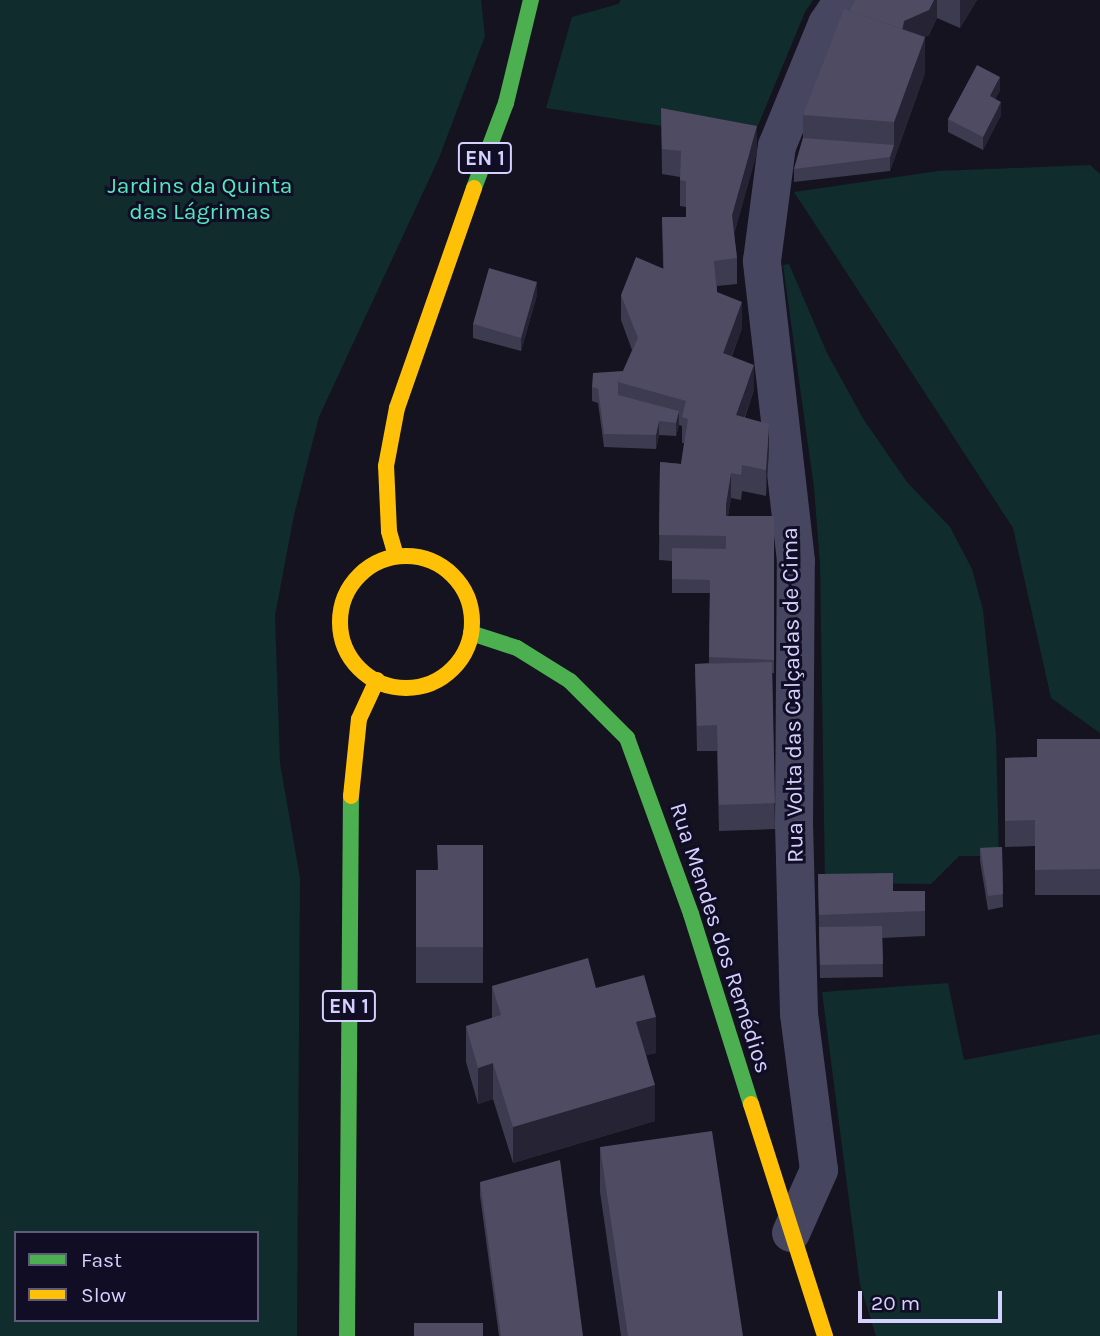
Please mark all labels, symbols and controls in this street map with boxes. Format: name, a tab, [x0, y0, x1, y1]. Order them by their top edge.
road number: EN 1	[457, 140, 513, 176]
park label: Jardins da Quinta das Lágrimas	[108, 172, 292, 226]
street label: Rua Volta das Calçadas de Cima	[776, 527, 810, 863]
street label: Rua Mendes dos Remédios	[663, 799, 777, 1077]
road number: EN 1	[321, 988, 377, 1024]
legend	[14, 1231, 259, 1322]
text: Fast	[81, 1248, 122, 1272]
scale bar	[862, 1276, 1006, 1320]
text: Slow	[81, 1283, 126, 1307]
text: 20 m	[871, 1291, 920, 1315]

